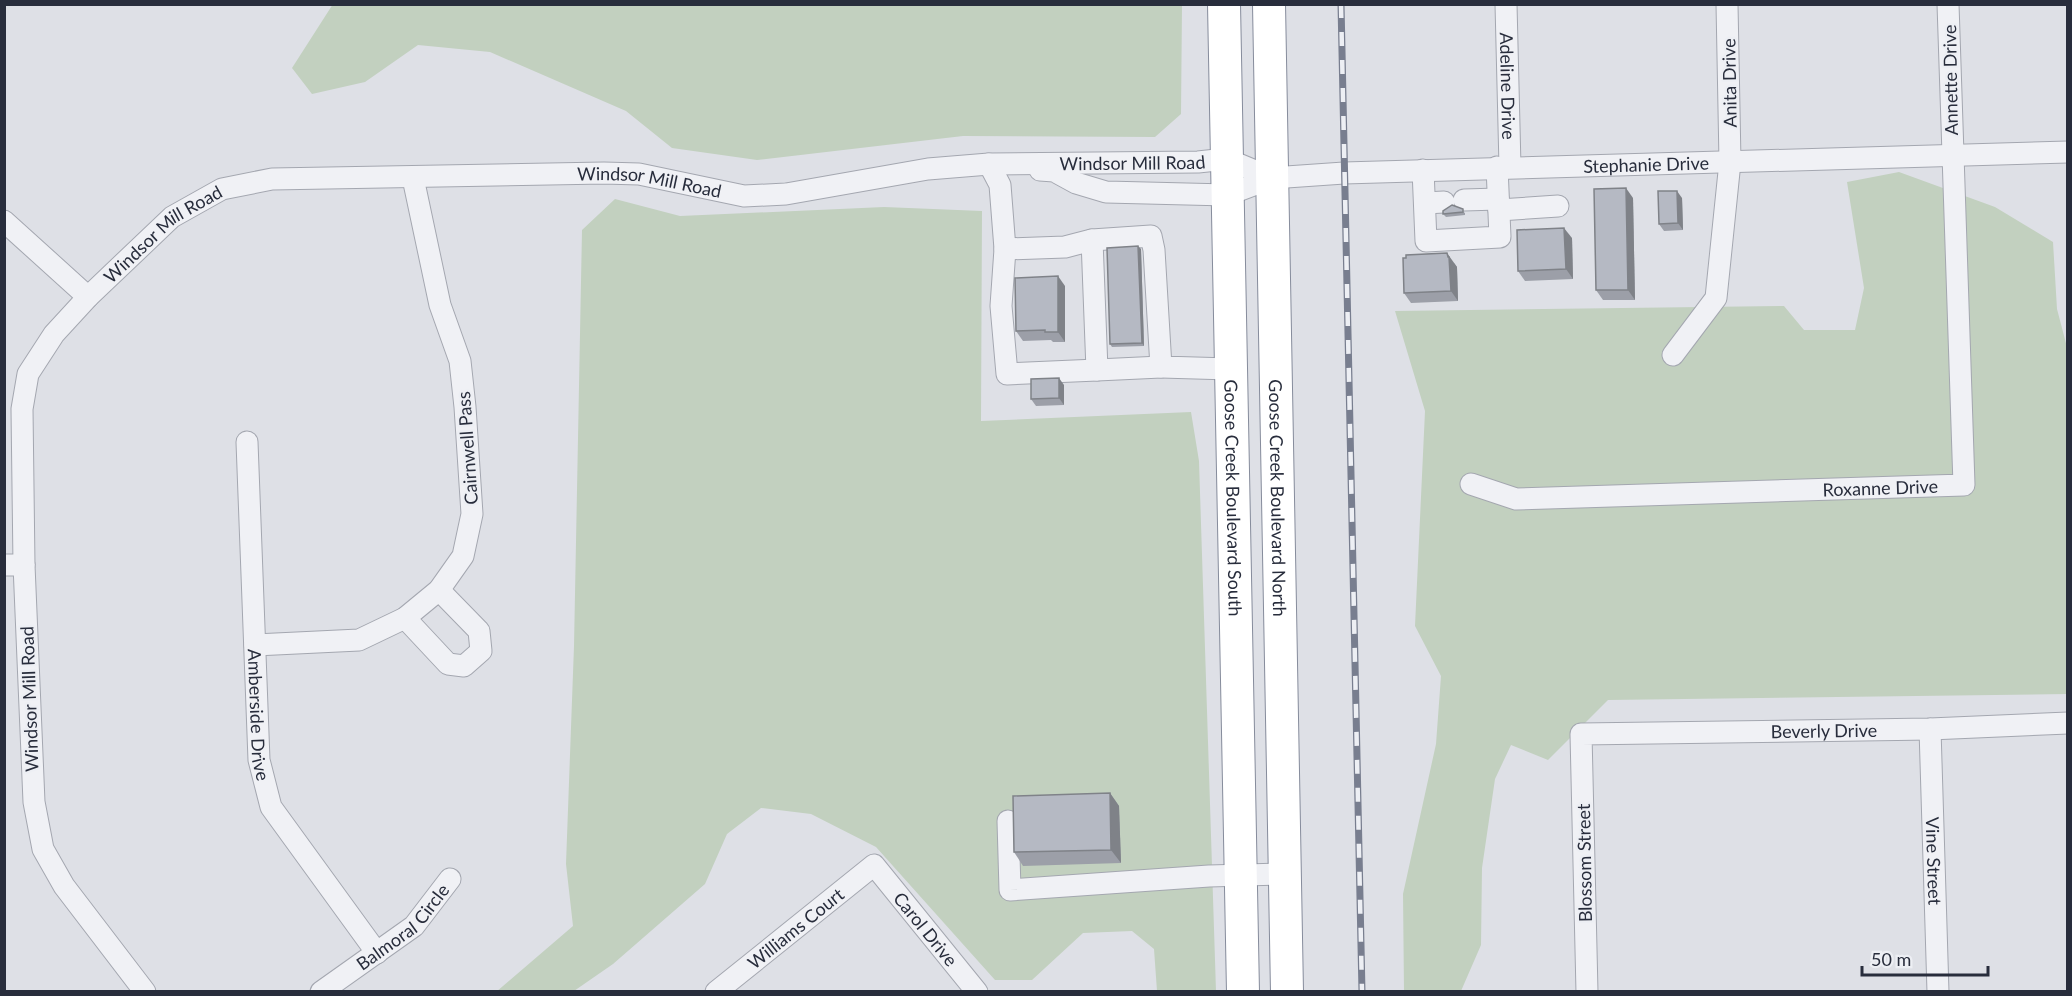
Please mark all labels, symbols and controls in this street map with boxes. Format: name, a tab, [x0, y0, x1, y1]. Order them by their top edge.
street label: Annette Drive	[1938, 24, 1962, 136]
street label: Adeline Drive	[1496, 32, 1520, 140]
street label: Anita Drive	[1717, 38, 1741, 128]
street label: Windsor Mill Road	[1059, 150, 1206, 174]
street label: Stephanie Drive	[1583, 151, 1709, 177]
street label: Windsor Mill Road	[577, 162, 724, 202]
street label: Windsor Mill Road	[99, 180, 226, 287]
street label: Goose Creek Boulevard South	[1220, 379, 1247, 617]
street label: Goose Creek Boulevard North	[1265, 379, 1291, 617]
street label: Cairnwell Pass	[452, 390, 482, 505]
street label: Roxanne Drive	[1822, 475, 1939, 500]
street label: Windsor Mill Road	[15, 626, 43, 772]
street label: Amberside Drive	[244, 648, 275, 783]
street label: Beverly Drive	[1770, 719, 1877, 742]
street label: Blossom Street	[1572, 803, 1596, 922]
street label: Vine Street	[1922, 817, 1946, 906]
street label: Balmoral Circle	[352, 879, 453, 975]
street label: Williams Court	[743, 883, 848, 973]
street label: Carol Drive	[889, 887, 962, 970]
scale bar	[1862, 939, 1988, 977]
text: 50 m	[1871, 948, 1911, 970]

